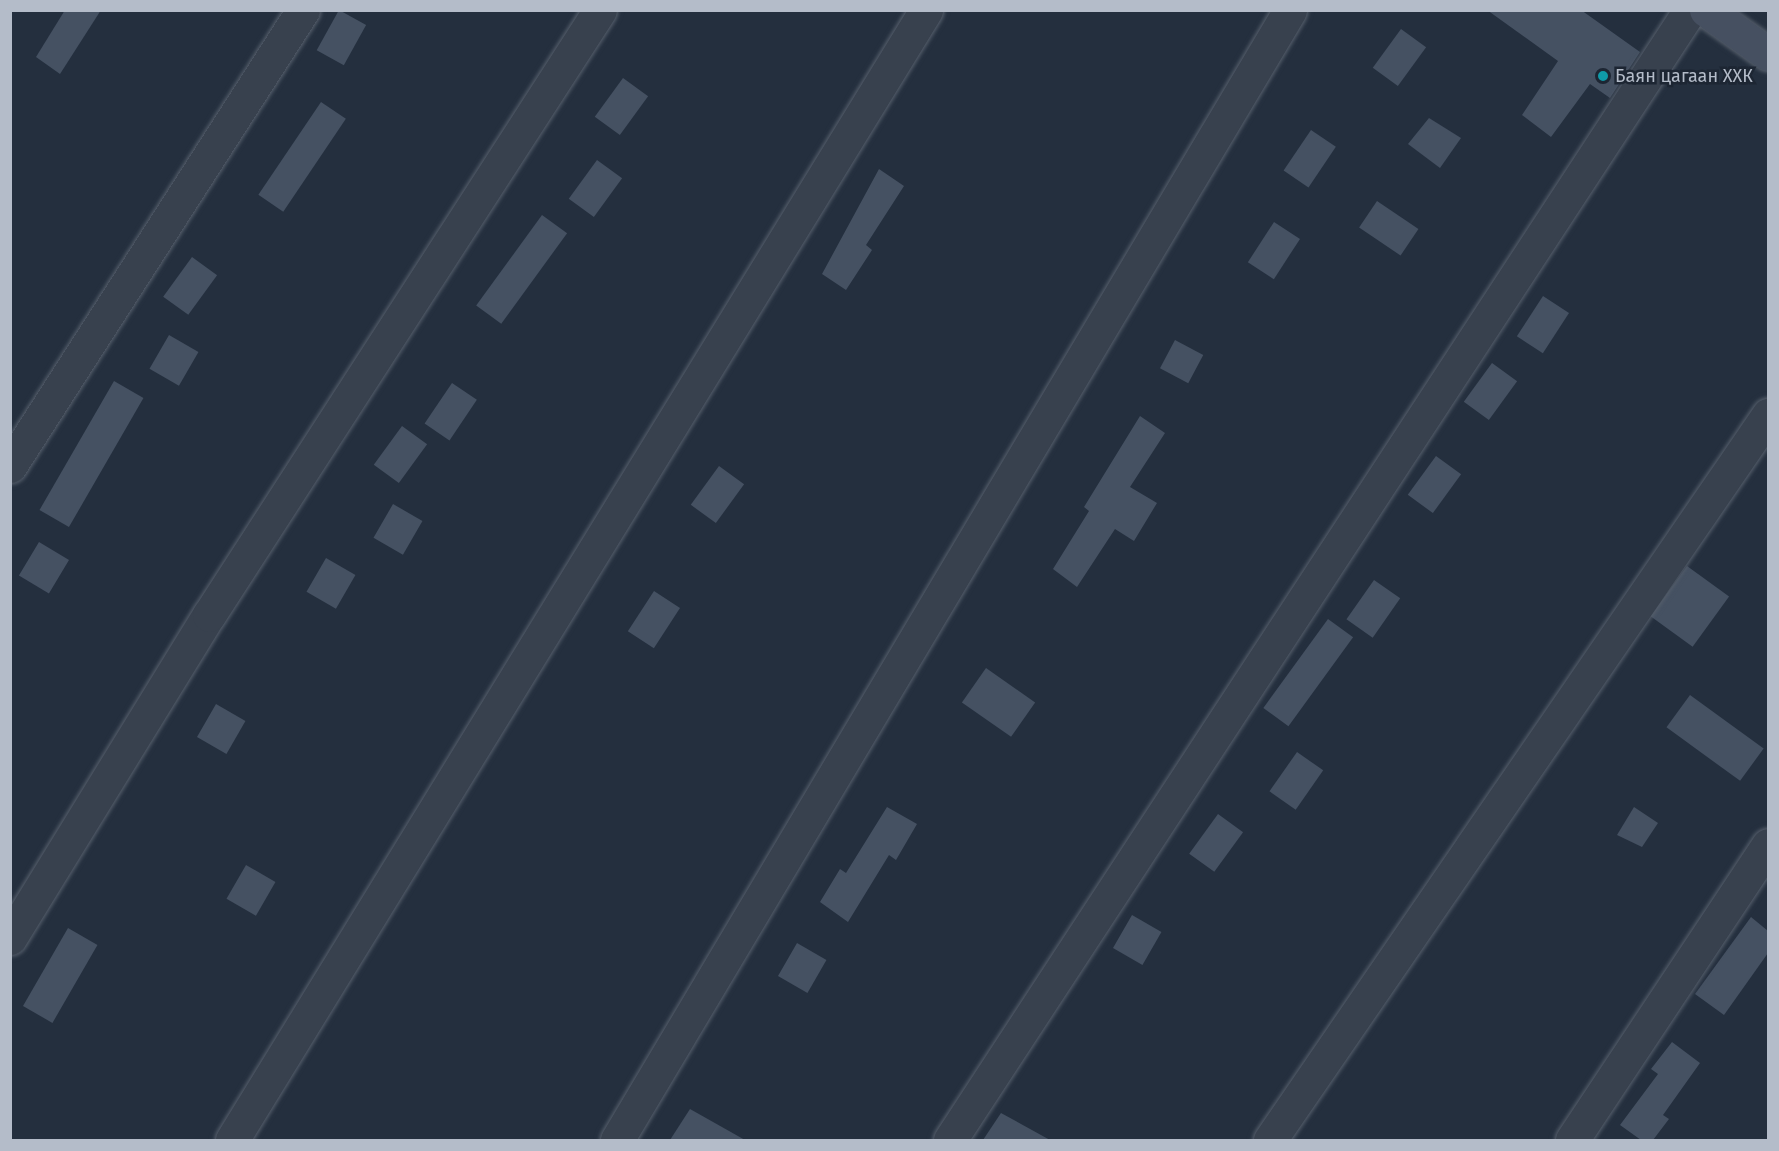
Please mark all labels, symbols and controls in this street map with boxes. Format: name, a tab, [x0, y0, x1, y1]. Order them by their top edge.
place label: Баян цагаан ХХК	[1615, 65, 1753, 87]
marker: Баян цагаан ХХК	[1596, 69, 1610, 83]

